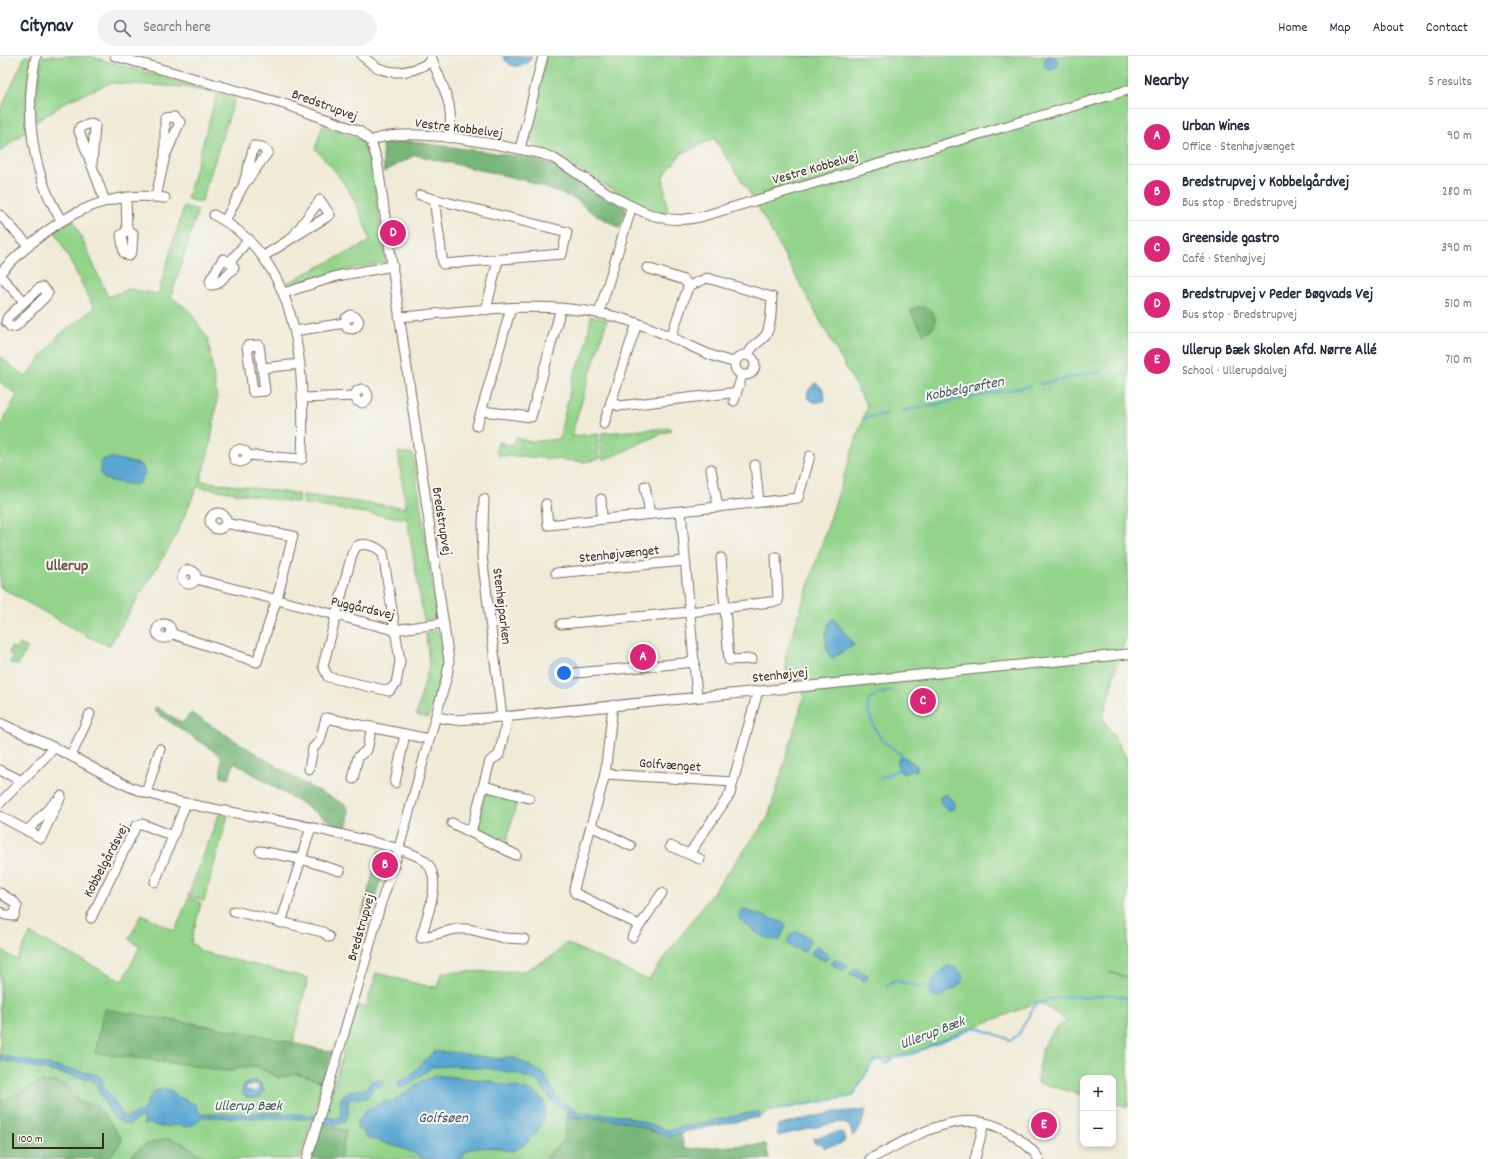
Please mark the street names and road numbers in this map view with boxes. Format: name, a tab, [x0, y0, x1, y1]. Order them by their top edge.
street label: Bredstrupvej	[288, 85, 360, 127]
street label: Vestre Kobbelvej	[414, 114, 504, 144]
street label: Vestre Kobbelvej	[770, 147, 861, 191]
street label: Bredstrupvej	[426, 486, 456, 557]
street label: Stenhøjvænget	[578, 541, 660, 569]
street label: Stenhøjparken	[486, 567, 516, 646]
street label: Puggårdsvej	[329, 592, 396, 626]
street label: Stenhøjvej	[751, 663, 809, 689]
street label: Golfvænget	[638, 754, 701, 778]
street label: Kobbelgårdsvej	[79, 821, 135, 901]
street label: Bredstrupvej	[343, 892, 381, 963]

